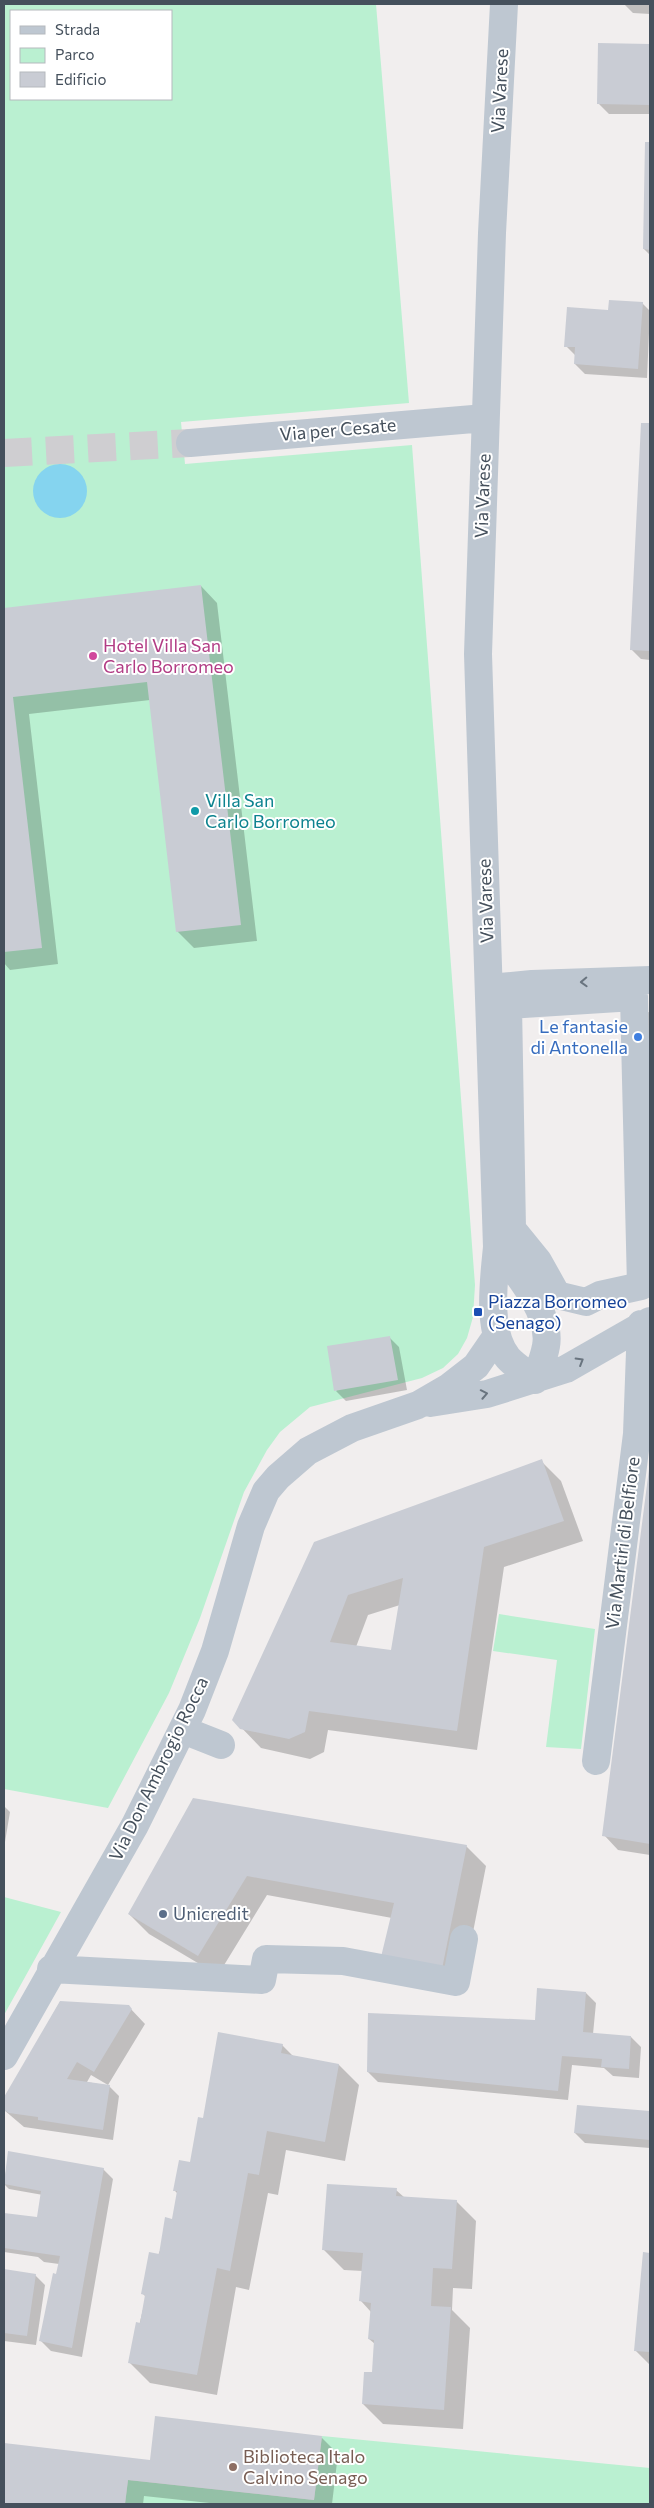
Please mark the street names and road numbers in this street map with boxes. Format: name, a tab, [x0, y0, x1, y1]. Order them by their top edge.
street label: Via Varese	[486, 48, 512, 134]
street label: Via per Cesate	[279, 413, 397, 445]
street label: Via Varese	[470, 453, 494, 539]
street label: Via Varese	[473, 858, 497, 944]
street label: Via Martiri di Belfiore	[600, 1455, 644, 1630]
street label: Via Don Ambrogio Rocca	[104, 1673, 212, 1864]

